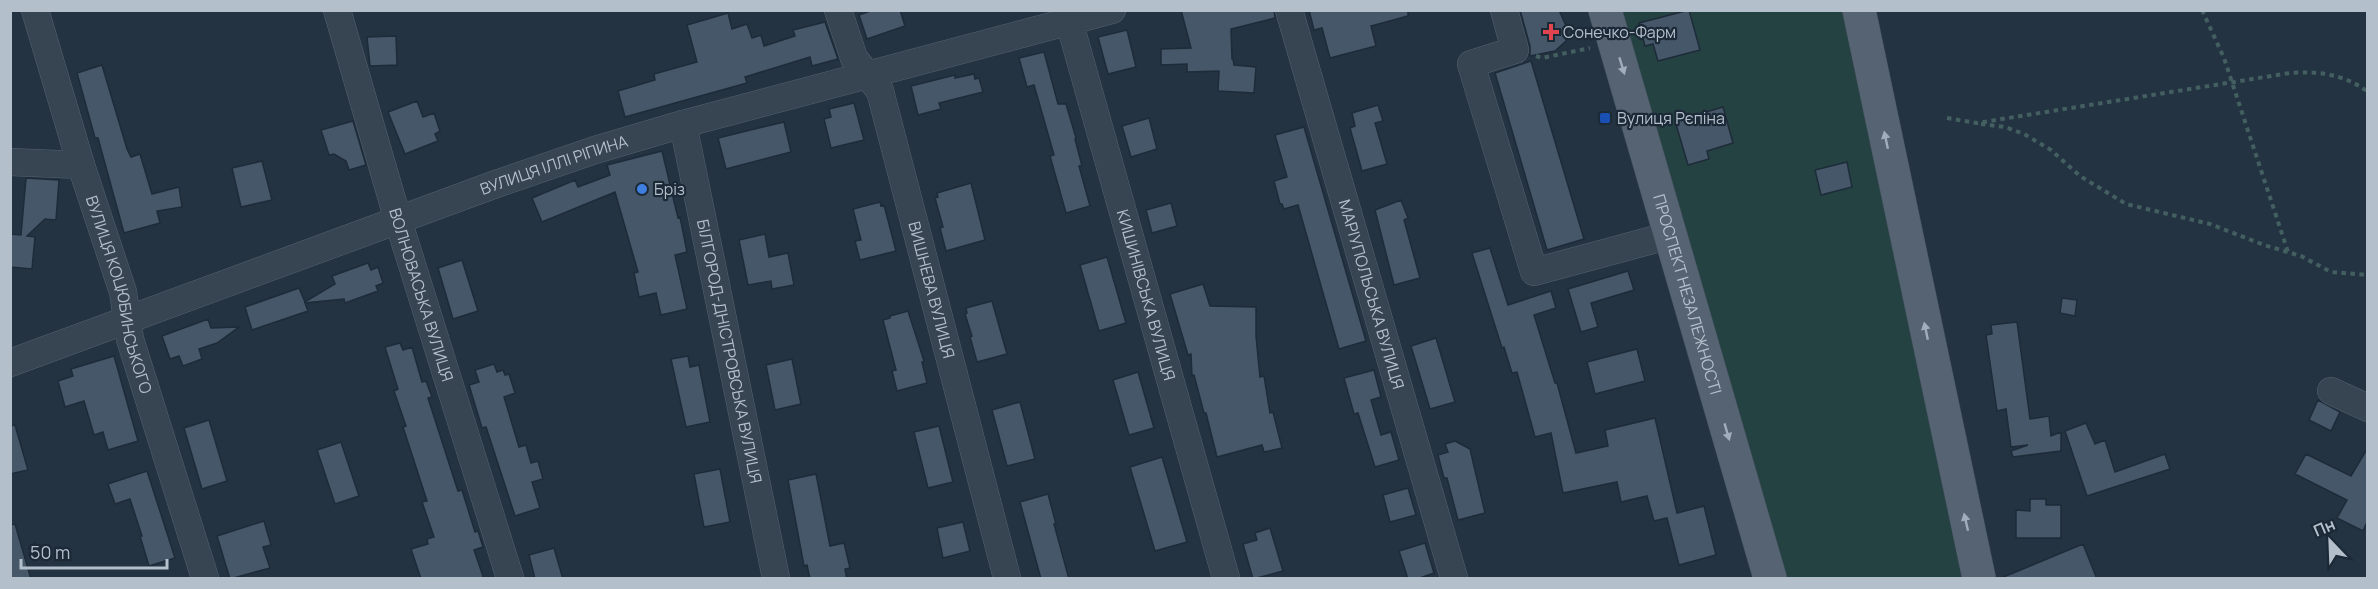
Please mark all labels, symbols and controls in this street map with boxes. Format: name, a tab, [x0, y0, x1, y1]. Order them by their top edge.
place label: Сонечко-Фарм	[1563, 21, 1676, 43]
marker: Сонечко-Фарм	[1544, 25, 1558, 39]
one-way arrow	[1618, 57, 1627, 75]
place label: Вулиця Рєпіна	[1617, 107, 1725, 129]
marker: Вулиця Рєпіна	[1598, 111, 1612, 125]
street label: ВУЛИЦЯ ІЛЛІ РІПИНА	[477, 130, 631, 200]
one-way arrow	[1881, 130, 1890, 149]
place label: Бріз	[654, 178, 685, 200]
marker: Бріз	[635, 182, 649, 196]
street label: ПРОСПЕКТ НЕЗАЛЕЖНОСТІ	[1648, 192, 1727, 397]
street label: ВУЛИЦЯ КОЦЮБИНСЬКОГО	[81, 193, 158, 397]
street label: МАРІУПОЛЬСЬКА ВУЛИЦЯ	[1334, 197, 1410, 392]
street label: ВОЛНОВАСЬКА ВУЛИЦЯ	[384, 205, 459, 384]
street label: КИШИНІВСЬКА ВУЛИЦЯ	[1112, 207, 1181, 383]
street label: БІЛГОРОД-ДНІСТРОВСЬКА ВУЛИЦЯ	[692, 217, 767, 485]
street label: ВИШНЕВА ВУЛИЦЯ	[903, 219, 960, 360]
one-way arrow	[1921, 321, 1930, 340]
one-way arrow	[1723, 423, 1732, 441]
north arrow	[2300, 511, 2360, 571]
one-way arrow	[1961, 512, 1970, 531]
text: Пн	[2310, 513, 2338, 542]
scale bar	[21, 532, 166, 570]
text: 50 m	[30, 540, 70, 564]

